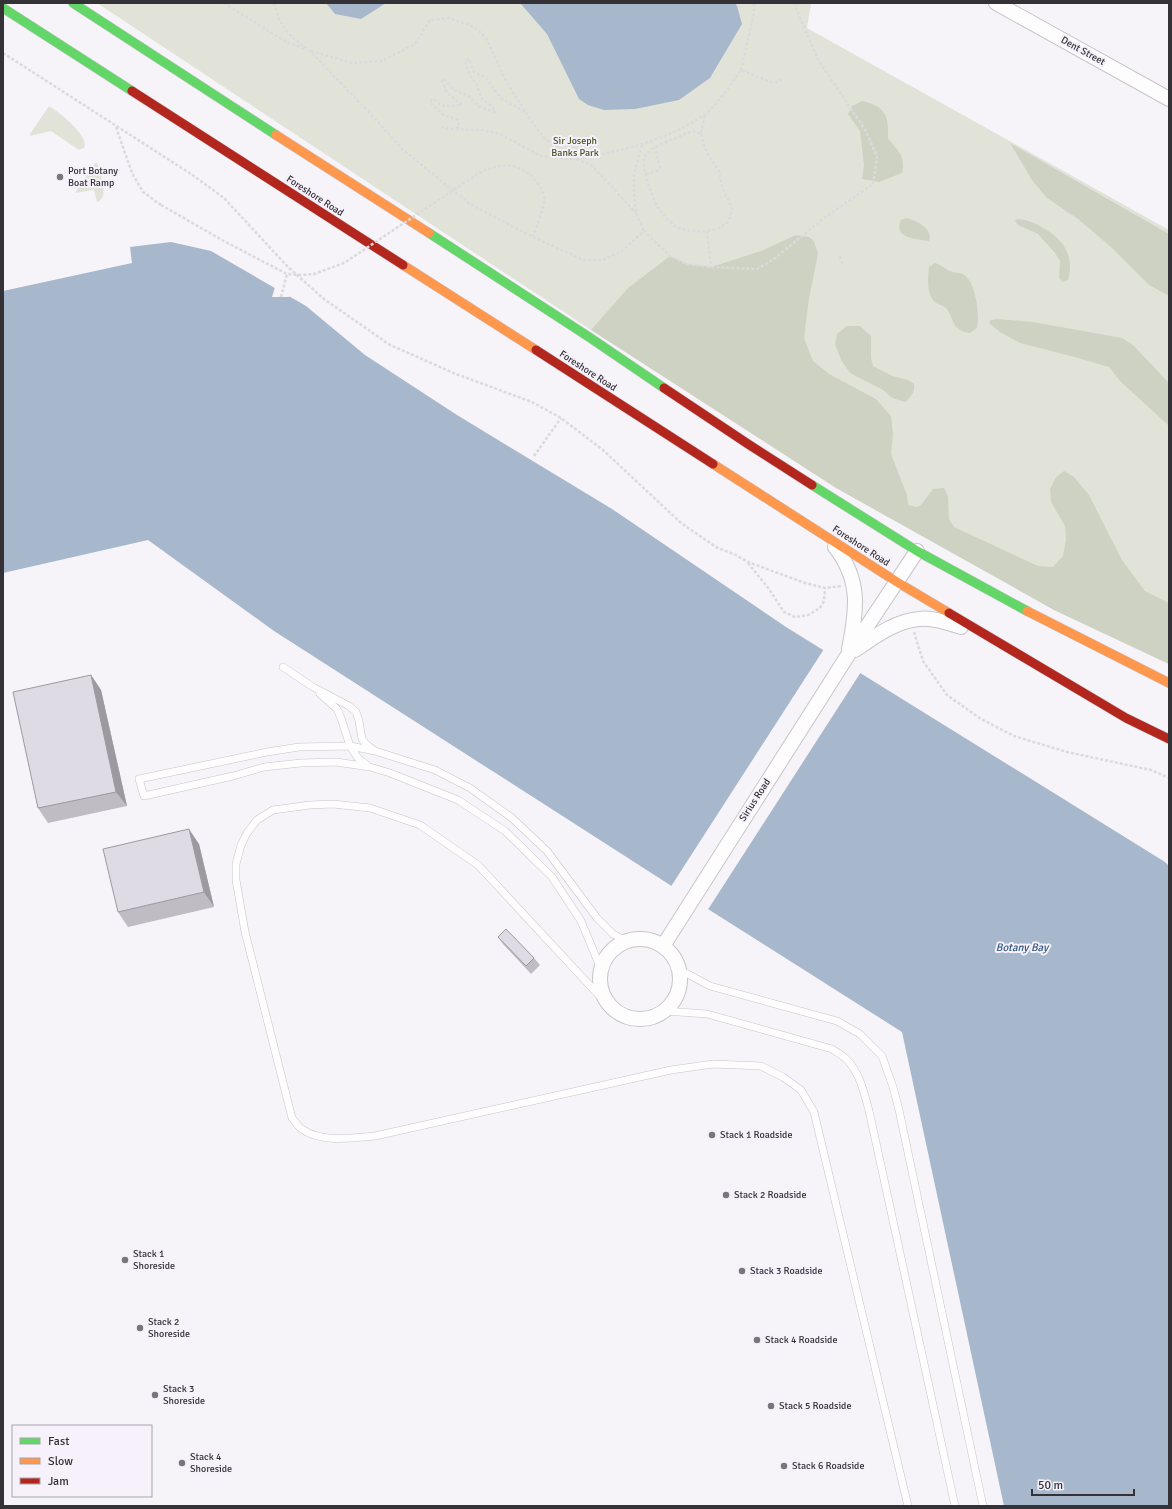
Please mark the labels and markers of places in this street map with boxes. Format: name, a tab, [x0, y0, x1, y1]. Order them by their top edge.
place label: Port Botany Boat Ramp	[68, 165, 118, 189]
marker: Port Botany Boat Ramp	[55, 172, 65, 182]
place label: Stack 1 Roadside	[720, 1129, 792, 1141]
marker: Stack 1 Roadside	[707, 1130, 717, 1140]
place label: Stack 2 Roadside	[734, 1189, 806, 1201]
marker: Stack 2 Roadside	[721, 1190, 731, 1200]
place label: Stack 1 Shoreside	[133, 1248, 175, 1272]
marker: Stack 1 Shoreside	[120, 1255, 130, 1265]
place label: Stack 3 Roadside	[750, 1265, 822, 1277]
marker: Stack 3 Roadside	[737, 1266, 747, 1276]
place label: Stack 2 Shoreside	[148, 1316, 190, 1340]
marker: Stack 2 Shoreside	[135, 1323, 145, 1333]
place label: Stack 4 Roadside	[765, 1334, 837, 1346]
marker: Stack 4 Roadside	[752, 1335, 762, 1345]
place label: Stack 3 Shoreside	[163, 1383, 205, 1407]
marker: Stack 3 Shoreside	[150, 1390, 160, 1400]
place label: Stack 5 Roadside	[779, 1400, 851, 1412]
marker: Stack 5 Roadside	[766, 1401, 776, 1411]
place label: Stack 4 Shoreside	[190, 1451, 232, 1475]
marker: Stack 4 Shoreside	[177, 1458, 187, 1468]
place label: Stack 6 Roadside	[792, 1460, 864, 1472]
marker: Stack 6 Roadside	[779, 1461, 789, 1471]

